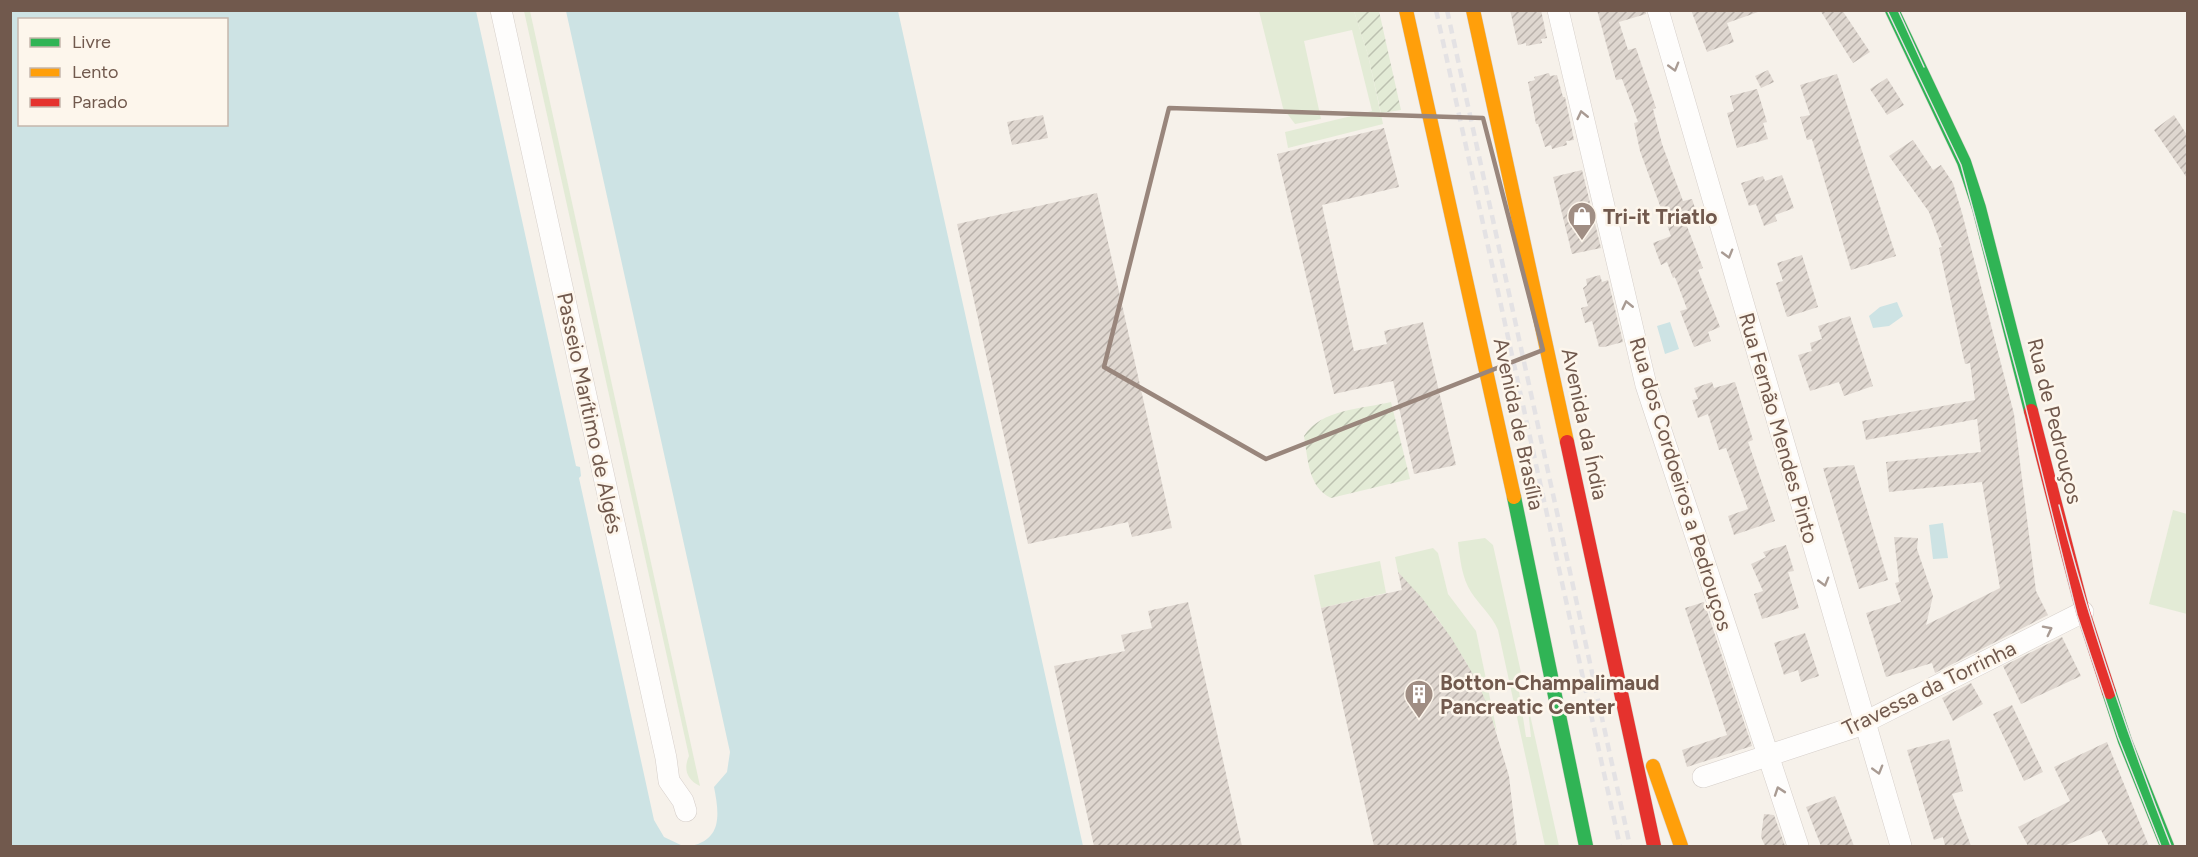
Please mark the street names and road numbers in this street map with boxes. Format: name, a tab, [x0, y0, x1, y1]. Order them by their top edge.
street label: Passeio Marítimo de Algés	[552, 290, 628, 536]
street label: Rua Fernão Mendes Pinto	[1734, 310, 1824, 546]
street label: Rua dos Cordoeiros a Pedrouços	[1624, 334, 1738, 634]
street label: Avenida de Brasília	[1489, 336, 1549, 512]
street label: Rua de Pedrouços	[2022, 336, 2088, 506]
street label: Avenida da Índia	[1557, 346, 1613, 502]
street label: Travessa da Torrinha	[1838, 635, 2020, 741]

